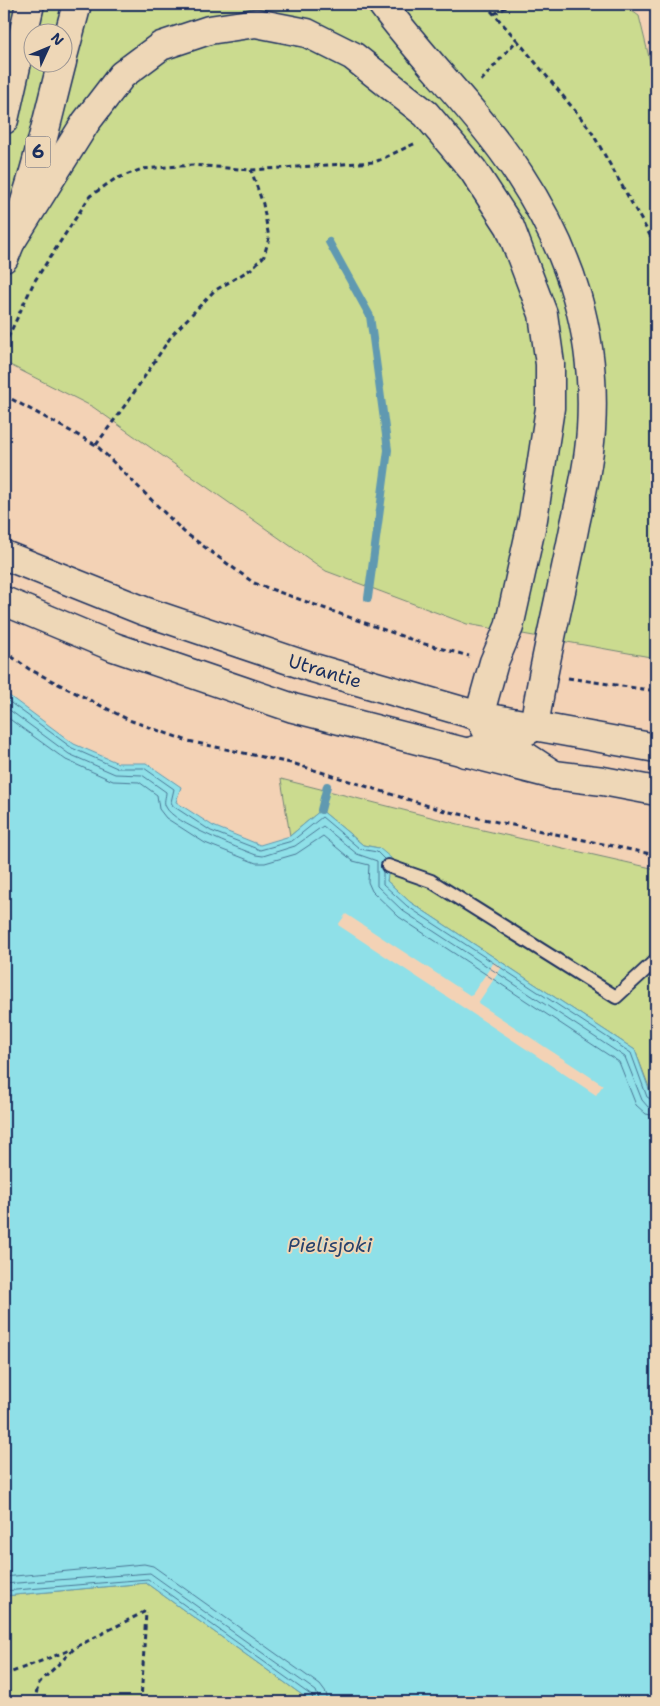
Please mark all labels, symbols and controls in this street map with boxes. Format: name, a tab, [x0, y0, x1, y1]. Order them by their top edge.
north arrow	[22, 22, 72, 72]
text: N	[47, 29, 68, 49]
road number: 6	[26, 136, 50, 168]
street label: Utrantie	[285, 648, 365, 694]
water label: Pielisjoki	[288, 1232, 372, 1258]

